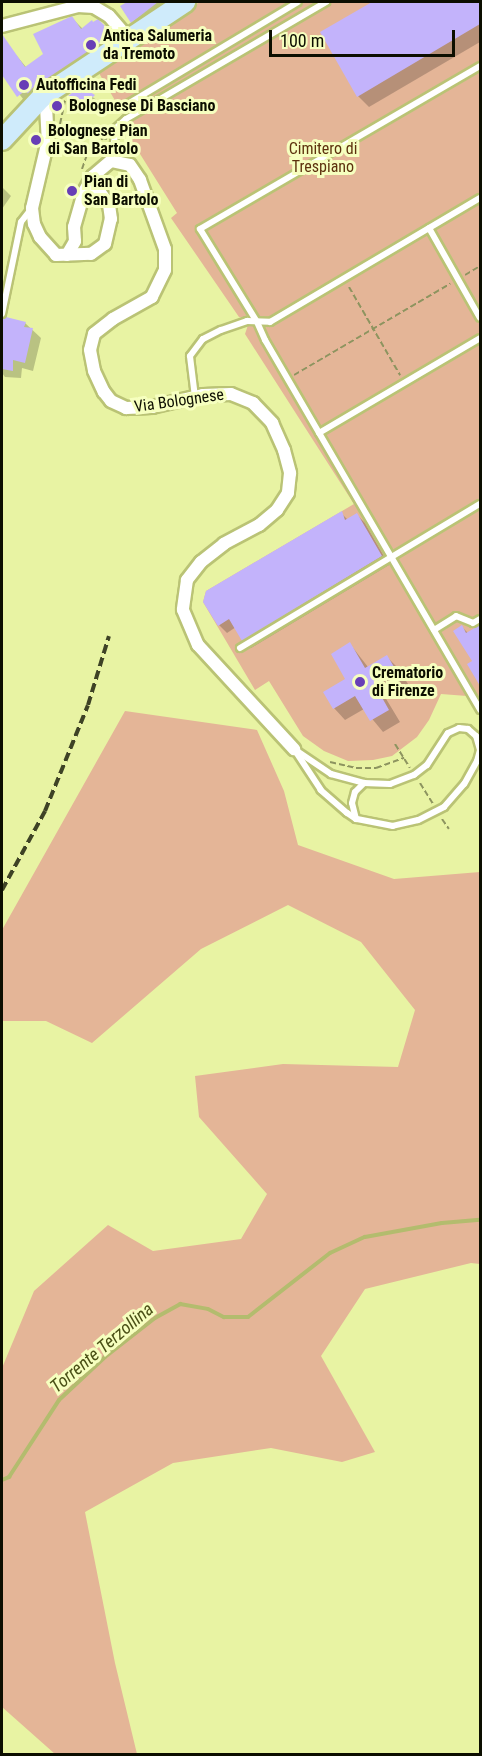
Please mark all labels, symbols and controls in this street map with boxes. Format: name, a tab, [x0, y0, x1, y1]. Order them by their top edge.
scale bar	[272, 18, 458, 56]
place label: Antica Salumeria da Tremoto	[103, 26, 212, 64]
text: 100 m	[280, 30, 324, 51]
marker: Antica Salumeria da Tremoto	[84, 38, 98, 52]
place label: Autofficina Fedi	[36, 75, 137, 95]
marker: Autofficina Fedi	[17, 78, 31, 92]
place label: Bolognese Di Basciano	[69, 96, 215, 116]
marker: Bolognese Di Basciano	[50, 99, 64, 113]
place label: Bolognese Pian di San Bartolo	[48, 121, 148, 159]
marker: Bolognese Pian di San Bartolo	[29, 133, 43, 147]
park label: Cimitero di Trespiano	[289, 139, 357, 177]
place label: Pian di San Bartolo	[84, 172, 159, 210]
marker: Pian di San Bartolo	[65, 184, 79, 198]
street label: Via Bolognese	[133, 385, 225, 417]
place label: Crematorio di Firenze	[372, 663, 443, 701]
marker: Crematorio di Firenze	[353, 675, 367, 689]
water label: Torrente Terzollina	[46, 1298, 158, 1398]

